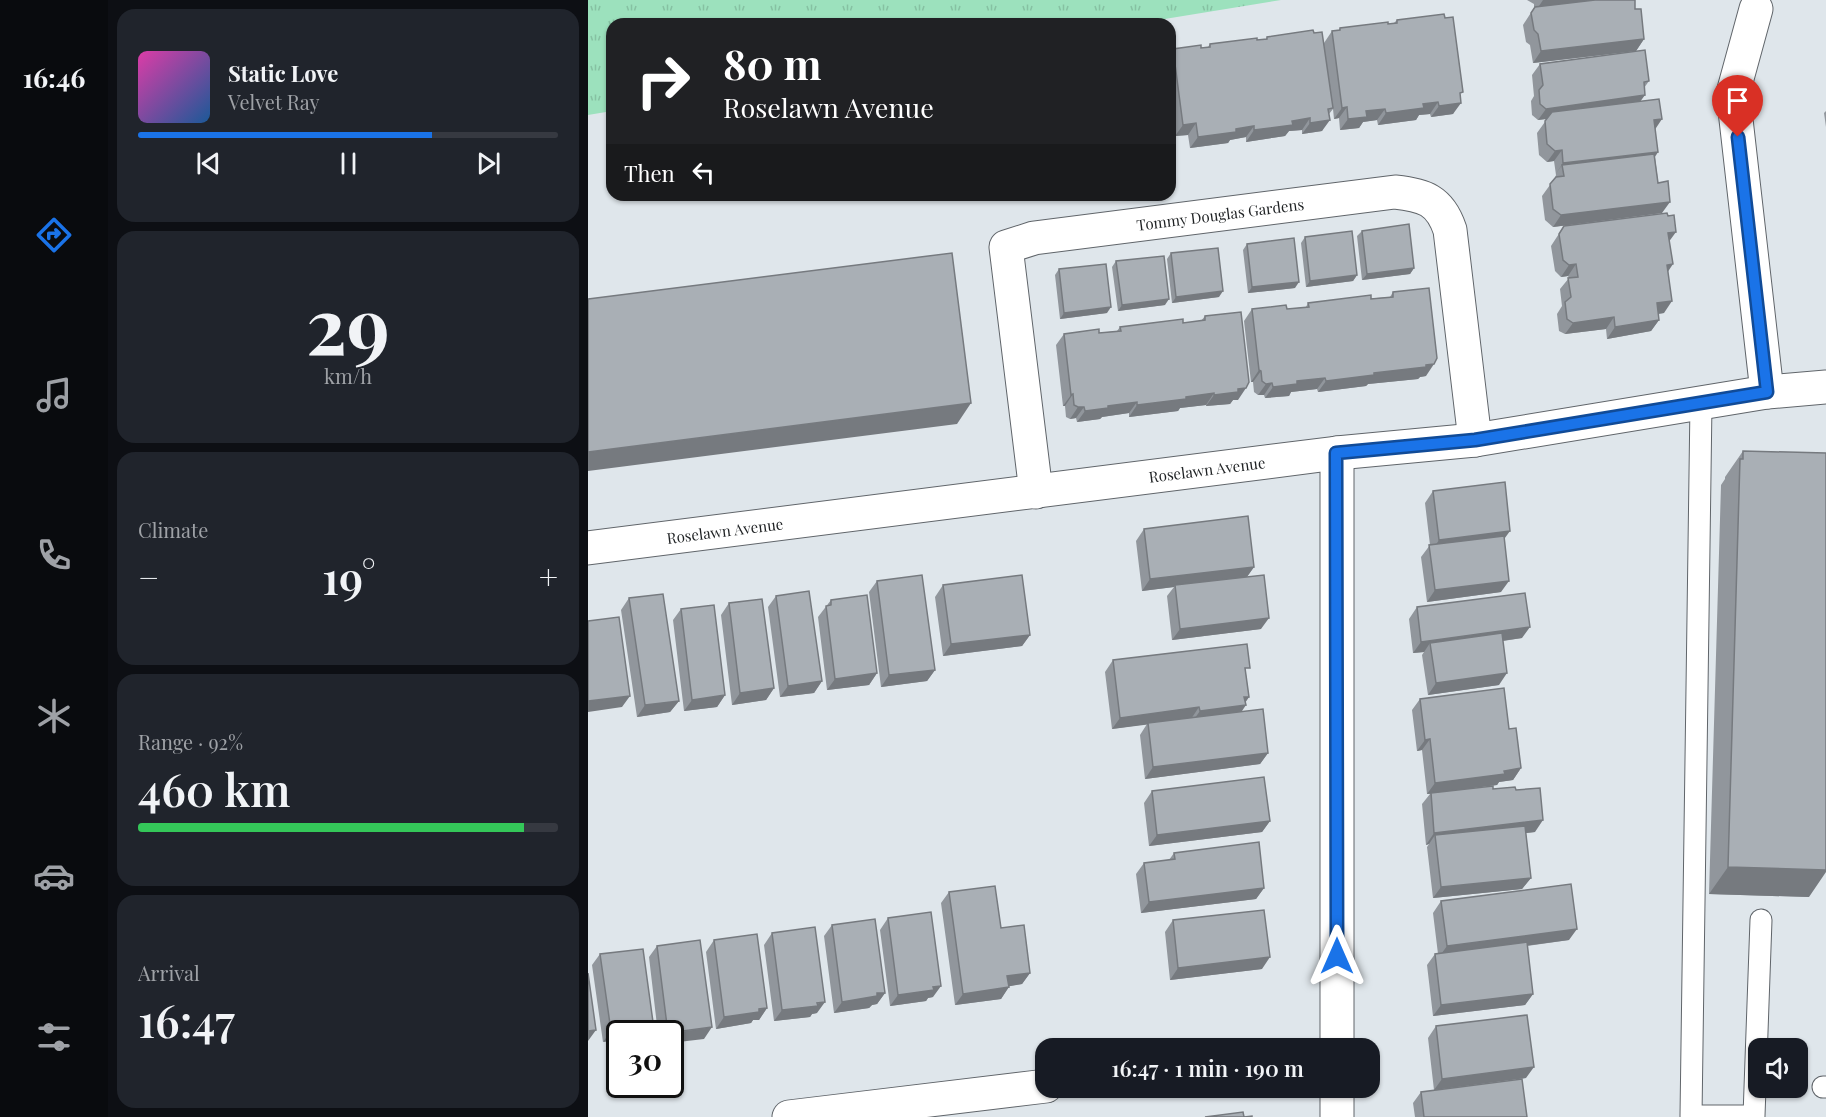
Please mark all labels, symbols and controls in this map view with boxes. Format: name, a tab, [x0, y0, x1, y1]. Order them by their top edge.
text: 80 m	[723, 35, 821, 91]
icon: right	[624, 42, 702, 120]
text: Static Love	[228, 58, 338, 88]
text: 16:46	[23, 59, 85, 95]
pin	[1712, 75, 1763, 137]
icon: arrive	[1721, 84, 1754, 117]
text: Velvet Ray	[228, 88, 320, 115]
text: Roselawn Avenue	[723, 89, 934, 125]
icon: previous	[192, 147, 225, 180]
icon: pause	[332, 147, 365, 180]
icon: next	[472, 147, 505, 180]
icon: left	[687, 156, 720, 189]
text: Then	[624, 158, 675, 188]
street label: Tommy Douglas Gardens	[1135, 194, 1305, 235]
icon: directions	[33, 214, 75, 256]
text: 29	[306, 271, 390, 375]
text: km/h	[324, 362, 372, 389]
icon: music	[33, 374, 75, 416]
street label: Roselawn Avenue	[1148, 452, 1266, 487]
street label: Roselawn Avenue	[665, 513, 784, 548]
text: Climate	[138, 516, 208, 543]
icon: phone	[33, 534, 75, 576]
text: 19°	[322, 546, 376, 606]
text: −	[138, 554, 159, 598]
text: +	[539, 554, 558, 598]
icon: climate	[33, 695, 75, 737]
text: Range · 92%	[138, 728, 243, 755]
text: 460 km	[138, 758, 290, 818]
icon: car	[33, 855, 75, 897]
position arrow	[1305, 924, 1369, 988]
text: Arrival	[138, 959, 200, 986]
text: 16:47	[138, 989, 235, 1049]
icon: filters	[33, 1016, 75, 1058]
speed limit sign: 30	[606, 1020, 684, 1098]
map controls	[1748, 1038, 1808, 1098]
button: sound	[1748, 1038, 1808, 1098]
text: 16:47 · 1 min · 190 m	[1111, 1053, 1304, 1083]

